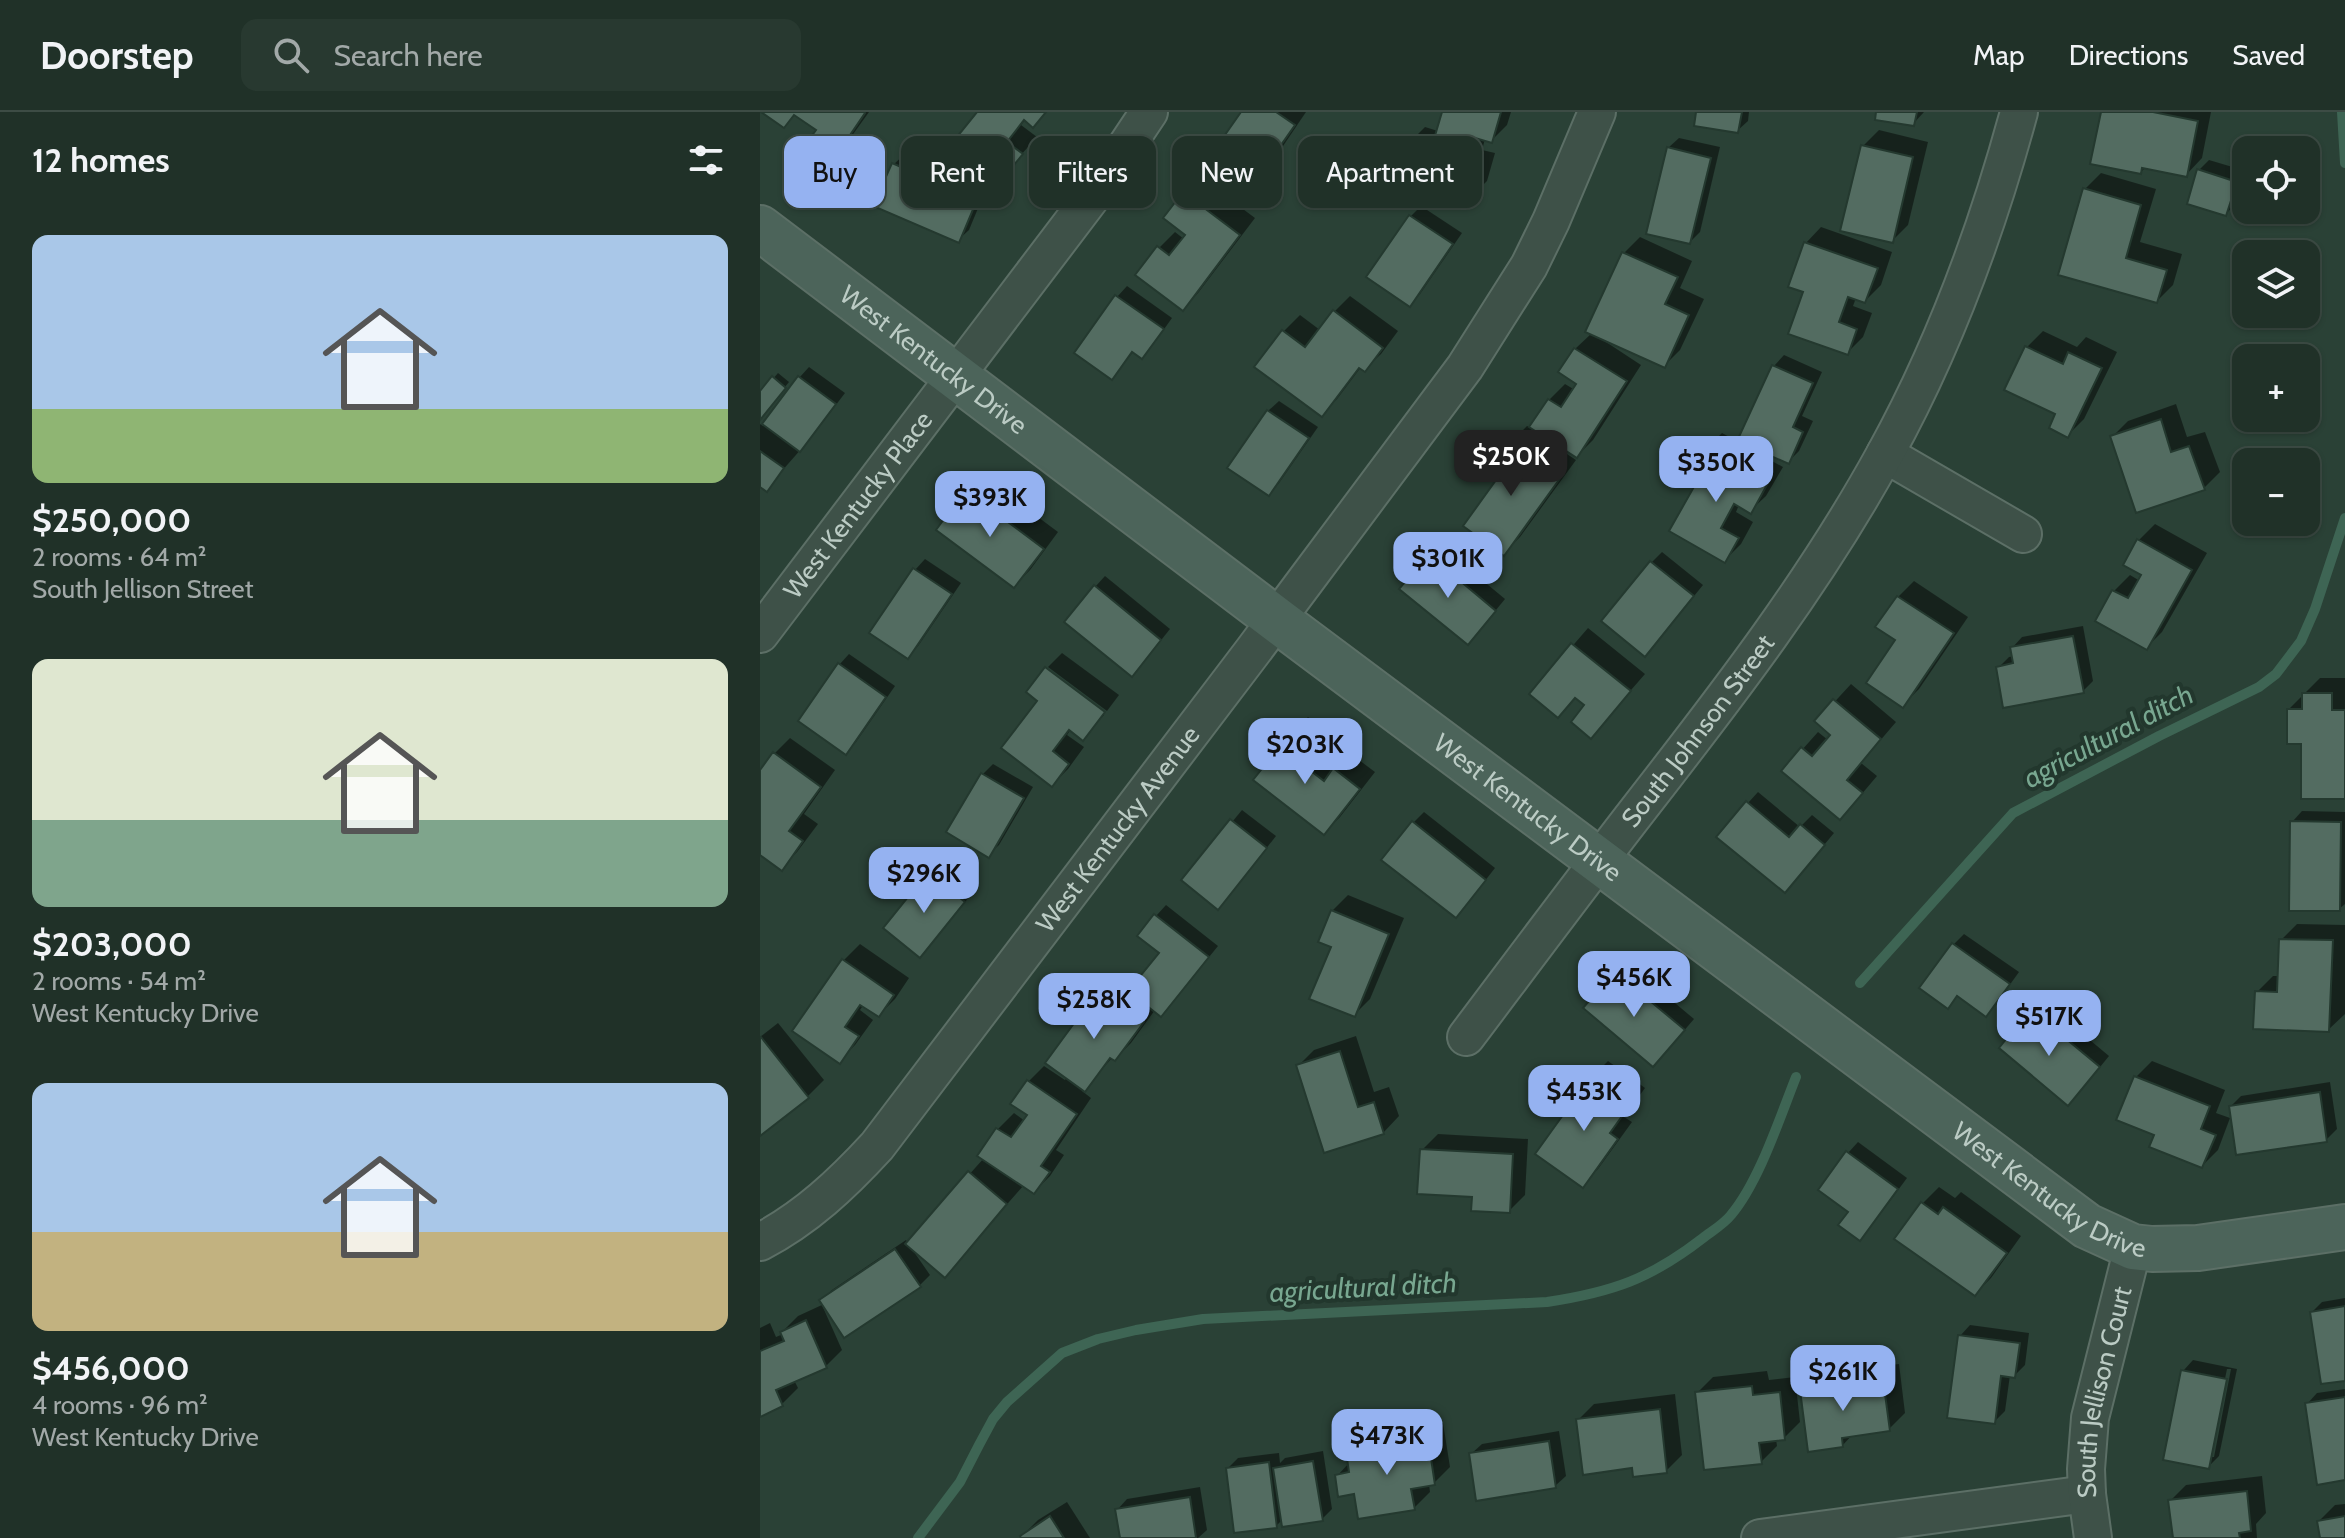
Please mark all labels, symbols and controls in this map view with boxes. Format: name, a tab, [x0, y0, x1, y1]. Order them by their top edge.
search box	[241, 19, 801, 91]
text: Doorstep	[40, 32, 193, 79]
icon: search	[269, 33, 313, 77]
text: Search here	[333, 37, 483, 74]
text: Map	[1973, 38, 2025, 72]
text: Directions	[2069, 38, 2188, 72]
text: Saved	[2232, 38, 2305, 72]
chip: Buy	[784, 136, 885, 208]
chip: Rent	[901, 136, 1013, 208]
chip: Filters	[1029, 136, 1156, 208]
chip: New	[1172, 136, 1282, 208]
chip: Apartment	[1298, 136, 1482, 208]
map controls	[2232, 136, 2320, 536]
button: locate	[2232, 136, 2320, 224]
icon: filters	[684, 138, 728, 182]
text: 12 homes	[32, 139, 170, 181]
button: layers	[2232, 240, 2320, 328]
street label: West Kentucky Drive	[834, 278, 1034, 441]
icon: home	[308, 287, 452, 431]
button: +	[2232, 344, 2320, 432]
street label: West Kentucky Place	[777, 405, 939, 605]
pin: $250K	[1455, 430, 1567, 498]
pin: $350K	[1660, 436, 1772, 504]
text: $250K	[1472, 440, 1550, 472]
text: $350K	[1677, 446, 1755, 478]
button: −	[2232, 448, 2320, 536]
pin: $393K	[934, 471, 1046, 539]
text: $393K	[953, 481, 1027, 513]
text: $250,000	[32, 499, 191, 541]
pin: $301K	[1392, 532, 1504, 600]
text: 2 rooms · 64 m²	[32, 541, 207, 573]
text: $301K	[1411, 542, 1485, 574]
text: South Jellison Street	[32, 573, 253, 605]
street label: South Johnson Street	[1615, 628, 1781, 834]
water label: agricultural ditch	[2017, 677, 2199, 795]
icon: home	[308, 711, 452, 855]
pin: $203K	[1249, 718, 1361, 786]
street label: West Kentucky Avenue	[1029, 719, 1206, 939]
street label: West Kentucky Drive	[1427, 727, 1628, 888]
text: $203K	[1266, 728, 1344, 760]
pin: $296K	[868, 847, 980, 915]
text: $296K	[887, 857, 961, 889]
text: $203,000	[32, 923, 192, 965]
pin: $456K	[1578, 951, 1690, 1019]
text: $456K	[1596, 961, 1672, 993]
text: 2 rooms · 54 m²	[32, 965, 206, 997]
pin: $258K	[1038, 973, 1150, 1041]
text: $258K	[1057, 983, 1131, 1015]
pin: $517K	[1993, 990, 2105, 1058]
text: West Kentucky Drive	[32, 997, 259, 1029]
text: $517K	[2015, 1000, 2083, 1032]
pin: $453K	[1528, 1065, 1640, 1133]
text: $453K	[1546, 1075, 1622, 1107]
street label: West Kentucky Drive	[1946, 1115, 2147, 1264]
icon: home	[308, 1135, 452, 1279]
water label: agricultural ditch	[1269, 1265, 1457, 1309]
street label: South Jellison Court	[2070, 1283, 2139, 1499]
pin: $261K	[1787, 1345, 1899, 1413]
text: $456,000	[32, 1347, 190, 1389]
text: $261K	[1808, 1355, 1878, 1387]
text: 4 rooms · 96 m²	[32, 1389, 208, 1421]
pin: $473K	[1331, 1409, 1443, 1477]
text: $473K	[1350, 1419, 1424, 1451]
text: West Kentucky Drive	[32, 1421, 259, 1453]

